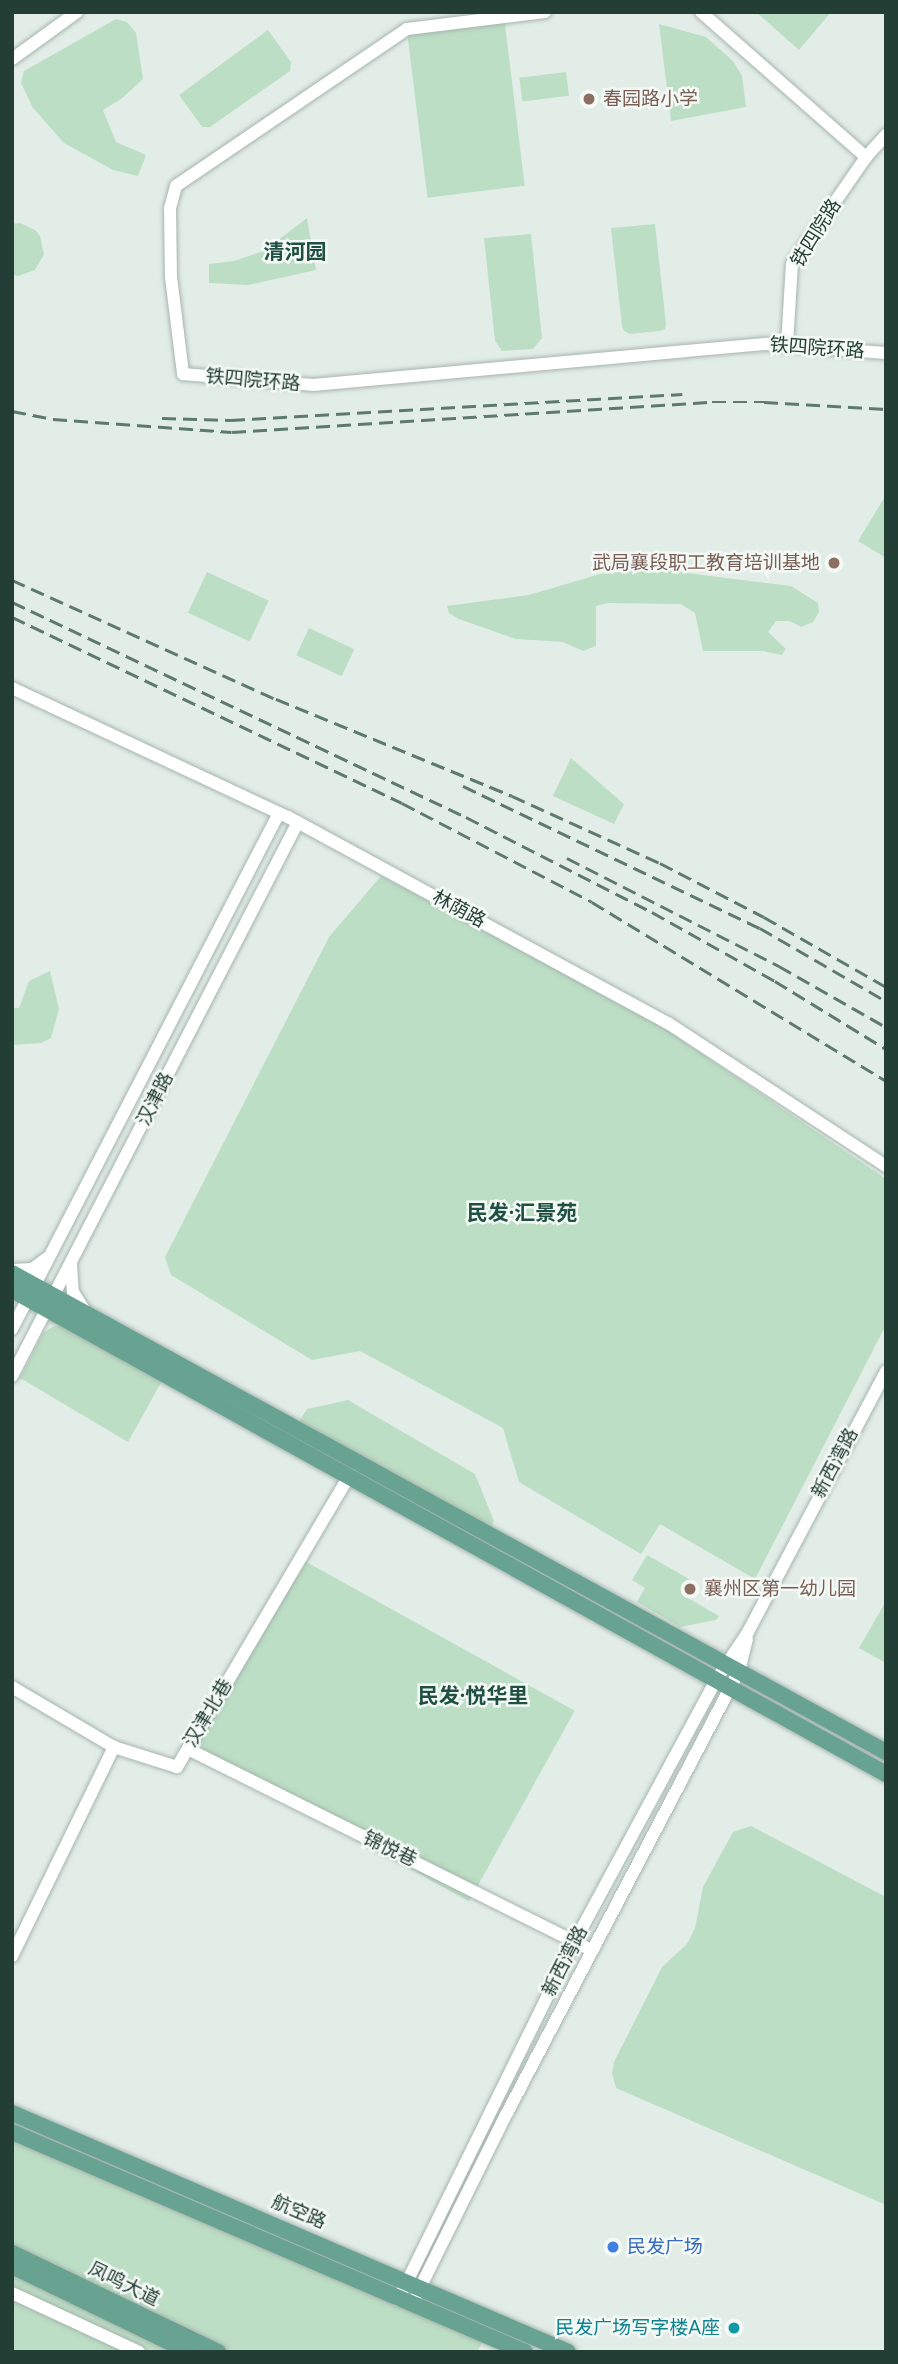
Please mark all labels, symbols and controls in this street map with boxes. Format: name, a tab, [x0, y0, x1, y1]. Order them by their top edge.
place label: 春园路小学	[603, 88, 698, 110]
marker: 春园路小学	[581, 91, 597, 107]
street label: 铁四院路	[786, 195, 846, 271]
district label: 清河园	[264, 239, 326, 265]
street label: 铁四院环路	[769, 333, 865, 363]
street label: 铁四院环路	[205, 365, 301, 395]
place label: 武局襄段职工教育培训基地	[592, 552, 820, 574]
marker: 武局襄段职工教育培训基地	[826, 555, 842, 571]
street label: 林荫路	[428, 886, 490, 932]
street label: 汉津路	[132, 1068, 178, 1130]
district label: 民发·汇景苑	[467, 1200, 577, 1226]
street label: 新西湾路	[807, 1424, 863, 1502]
place label: 襄州区第一幼儿园	[704, 1578, 856, 1600]
marker: 襄州区第一幼儿园	[682, 1581, 698, 1597]
street label: 汉津北巷	[179, 1675, 237, 1751]
district label: 民发·悦华里	[418, 1683, 528, 1709]
street label: 锦悦巷	[359, 1826, 421, 1872]
street label: 新西湾路	[538, 1922, 592, 2000]
street label: 航空路	[268, 2190, 330, 2234]
place label: 民发广场	[627, 2236, 703, 2258]
marker: 民发广场	[605, 2239, 621, 2255]
street label: 凤鸣大道	[85, 2257, 163, 2311]
place label: 民发广场写字楼A座	[555, 2317, 720, 2339]
marker: 民发广场写字楼A座	[726, 2320, 742, 2336]

